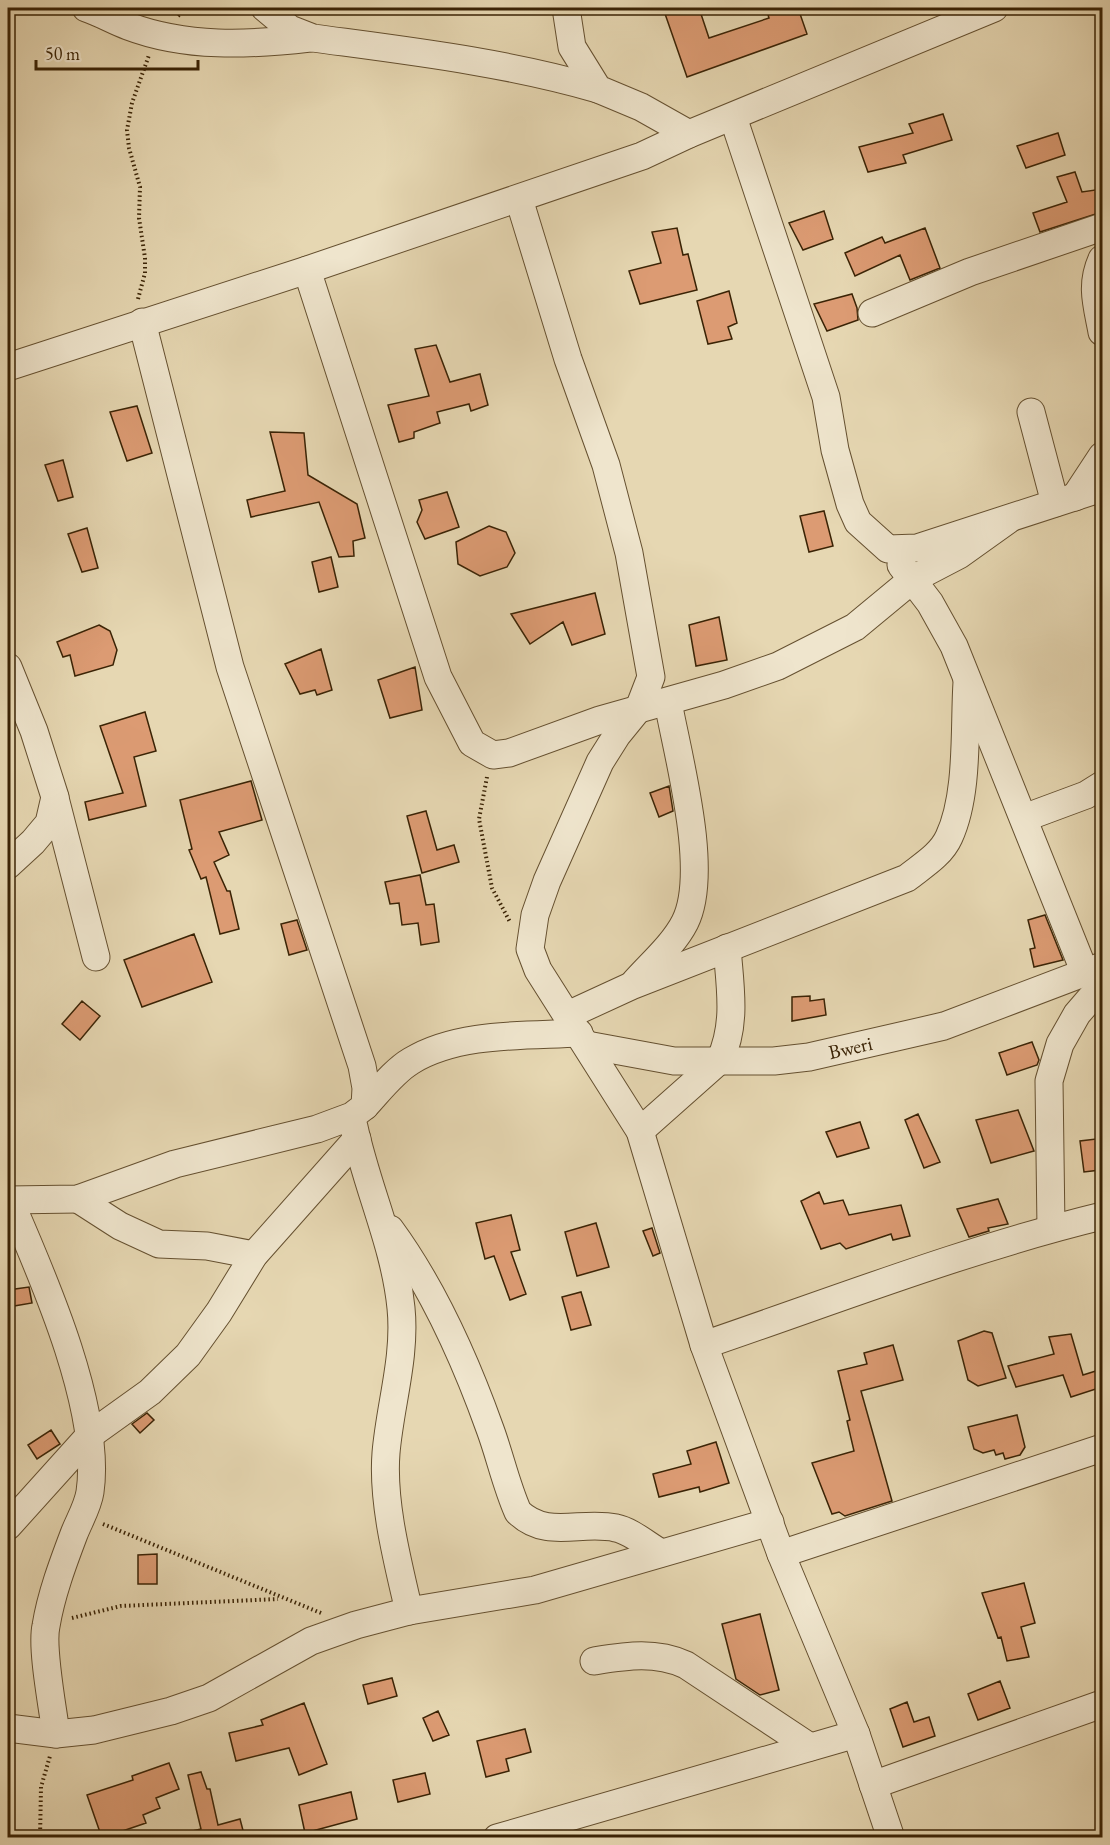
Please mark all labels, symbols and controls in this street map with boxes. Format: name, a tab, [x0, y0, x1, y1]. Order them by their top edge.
scale bar	[36, 33, 198, 71]
text: 50 m	[45, 42, 80, 65]
street label: Bweri	[826, 1030, 875, 1065]

